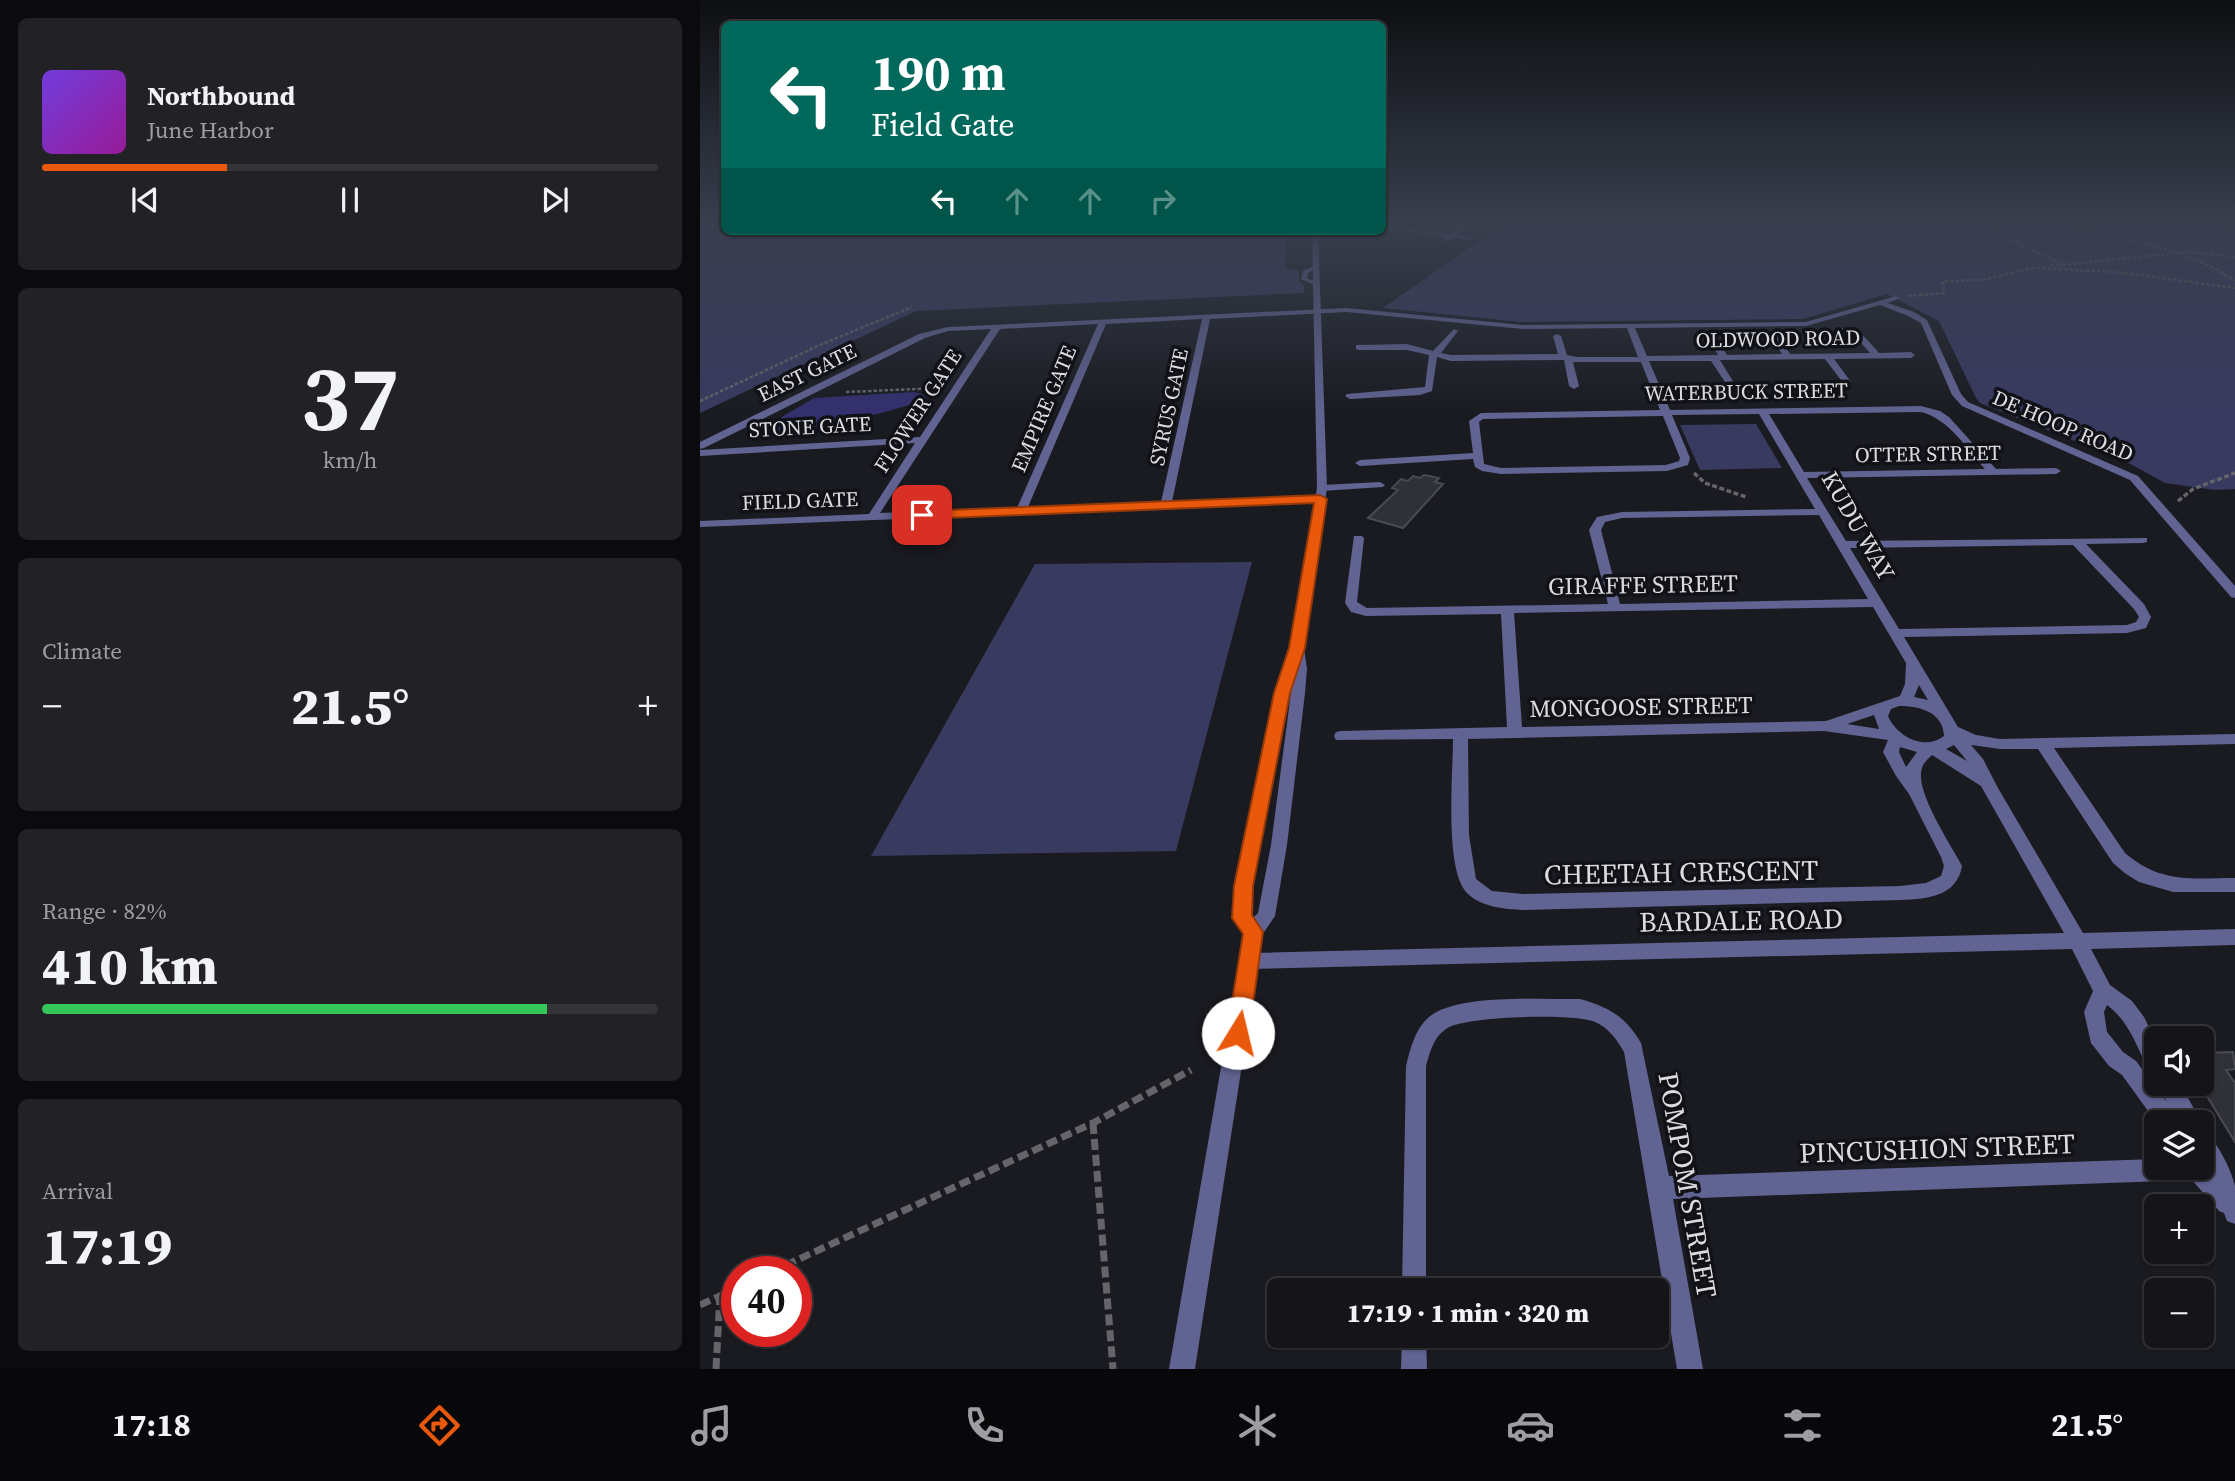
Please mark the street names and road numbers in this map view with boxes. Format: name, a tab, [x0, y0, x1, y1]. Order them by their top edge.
street label: OLDWOOD ROAD	[1695, 323, 1861, 354]
street label: EAST GATE	[753, 336, 861, 409]
street label: EMPIRE GATE	[1004, 341, 1083, 477]
street label: FLOWER GATE	[867, 343, 968, 478]
street label: SYRUS GATE	[1142, 346, 1195, 468]
street label: WATERBUCK STREET	[1644, 375, 1848, 408]
street label: DE HOOP ROAD	[1988, 383, 2138, 468]
street label: STONE GATE	[748, 409, 872, 444]
street label: OTTER STREET	[1855, 438, 2002, 469]
street label: KUDU WAY	[1814, 465, 1903, 586]
street label: FIELD GATE	[741, 484, 859, 517]
street label: GIRAFFE STREET	[1548, 566, 1739, 603]
street label: MONGOOSE STREET	[1529, 688, 1753, 725]
street label: CHEETAH CRESCENT	[1543, 851, 1819, 893]
street label: BARDALE ROAD	[1639, 899, 1843, 941]
street label: POMPOM STREET	[1649, 1069, 1727, 1301]
street label: PINCUSHION STREET	[1798, 1124, 2076, 1172]

